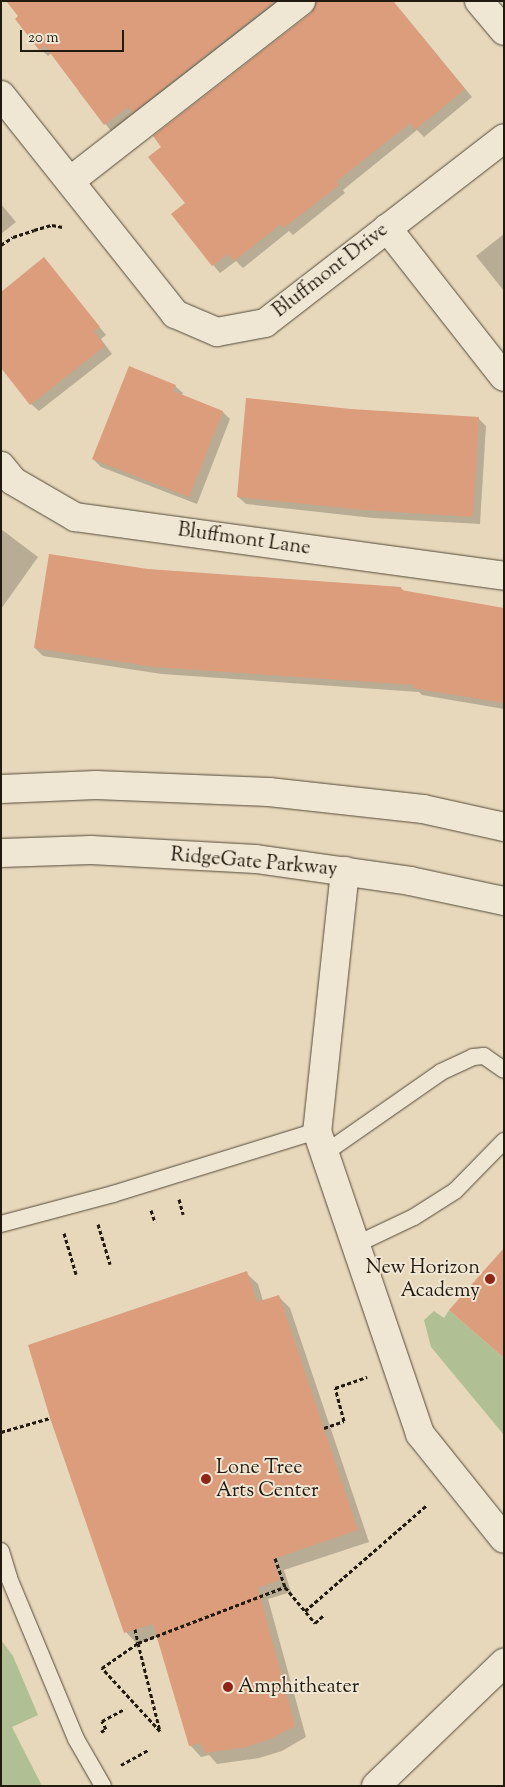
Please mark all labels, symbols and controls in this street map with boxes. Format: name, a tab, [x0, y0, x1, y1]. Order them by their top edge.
scale bar	[22, 20, 126, 52]
text: 20 m	[28, 28, 59, 49]
street label: Bluffmont Drive	[269, 219, 393, 323]
street label: Bluffmont Lane	[176, 519, 312, 561]
street label: RidgeGate Parkway	[170, 844, 338, 882]
place label: New Horizon Academy	[366, 1256, 480, 1303]
marker: New Horizon Academy	[484, 1273, 496, 1285]
place label: Lone Tree Arts Center	[216, 1456, 318, 1503]
marker: Lone Tree Arts Center	[200, 1473, 212, 1485]
place label: Amphitheater	[238, 1675, 359, 1699]
marker: Amphitheater	[222, 1681, 234, 1693]

